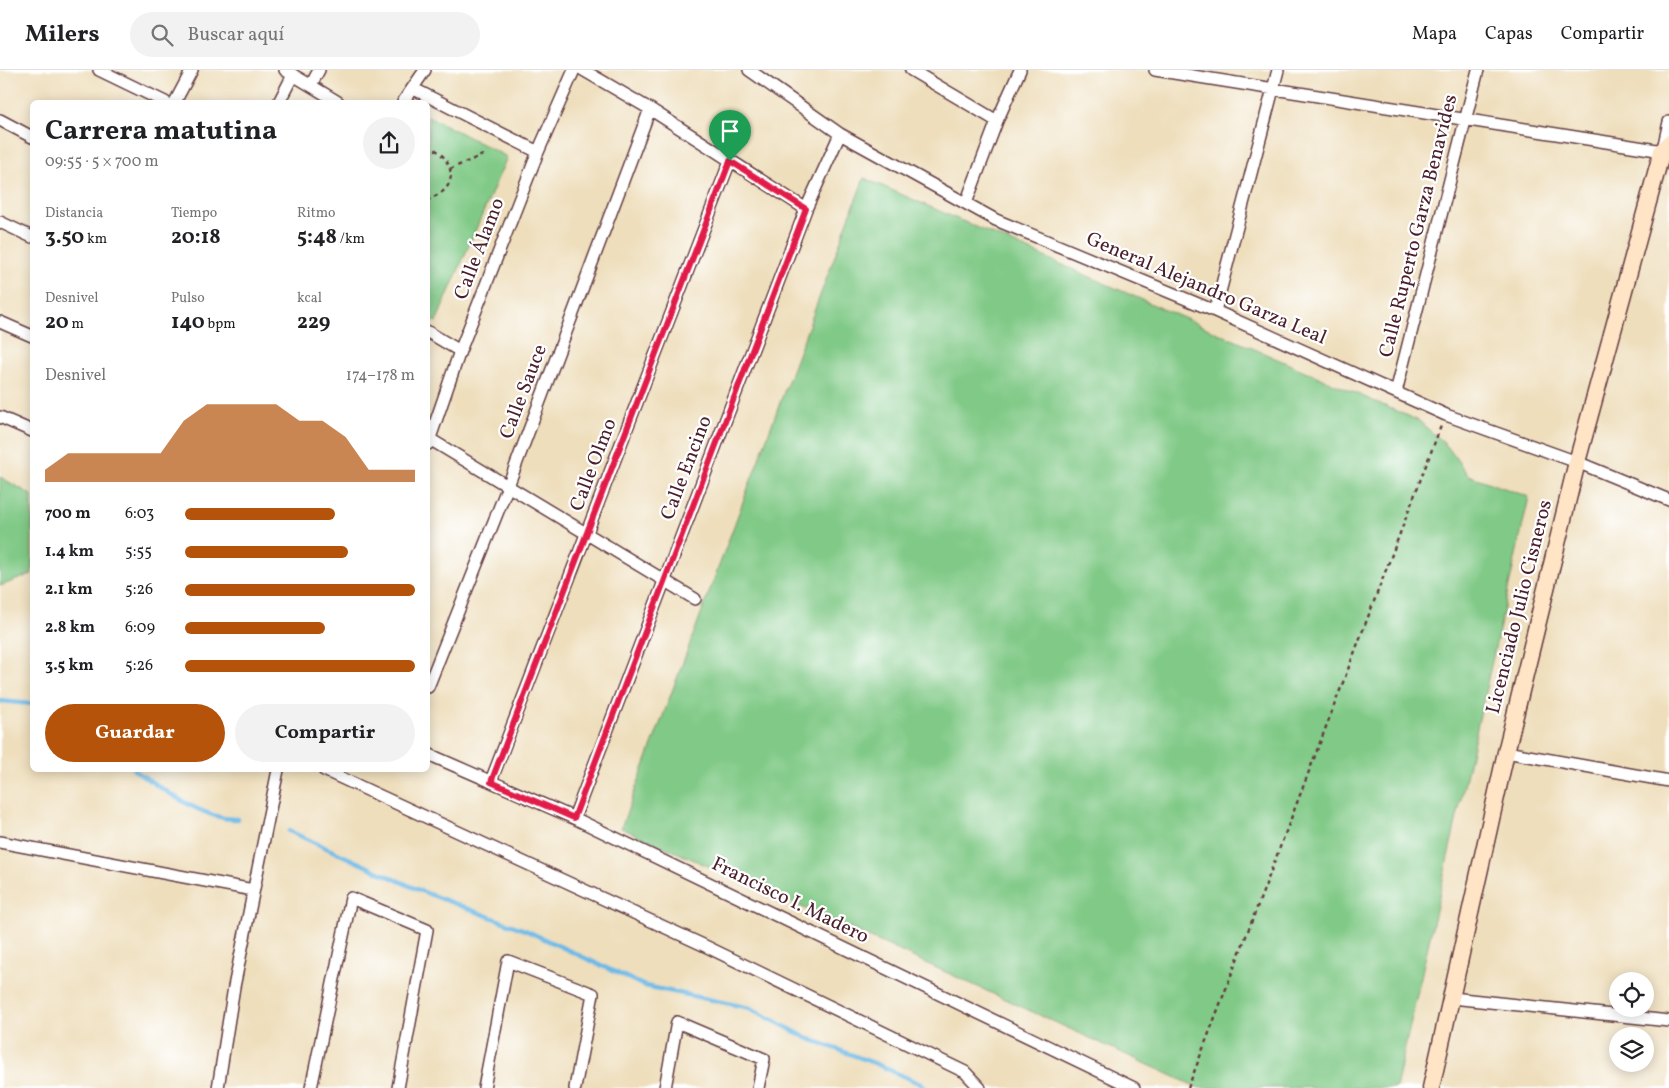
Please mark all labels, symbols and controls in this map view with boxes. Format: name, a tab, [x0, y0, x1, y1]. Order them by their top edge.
search box	[130, 12, 480, 57]
text: Milers	[25, 18, 100, 52]
icon: search	[148, 21, 176, 49]
text: Buscar aquí	[188, 22, 284, 48]
text: Mapa	[1412, 22, 1457, 47]
text: Capas	[1485, 22, 1533, 47]
text: Compartir	[1561, 22, 1644, 47]
street label: Calle Ruperto Garza Benavides	[1373, 91, 1465, 361]
pin	[709, 110, 751, 161]
text: Carrera matutina	[45, 112, 277, 151]
button: share	[363, 117, 415, 169]
icon: arrive	[716, 117, 744, 145]
text: 09:55 · 5 × 700 m	[45, 151, 159, 173]
street label: Calle Álamo	[448, 194, 512, 304]
text: Distancia	[45, 204, 103, 223]
text: Tiempo	[171, 204, 217, 223]
text: Ritmo	[297, 204, 336, 223]
text: 3.50	[45, 223, 84, 252]
text: 20:18	[171, 223, 221, 252]
text: 5:48	[297, 223, 337, 252]
street label: General Alejandro Garza Leal	[1081, 226, 1331, 352]
text: km	[84, 230, 107, 249]
text: /km	[337, 230, 365, 249]
text: Desnivel	[45, 289, 99, 308]
text: Pulso	[171, 289, 205, 308]
text: kcal	[297, 289, 322, 308]
text: 20	[45, 308, 69, 337]
text: 140	[171, 308, 205, 337]
text: 229	[297, 308, 330, 337]
text: m	[69, 315, 84, 334]
text: bpm	[205, 315, 236, 334]
street label: Calle Sauce	[493, 341, 555, 443]
text: Desnivel	[45, 365, 106, 387]
text: 174–178 m	[346, 365, 415, 387]
street label: Calle Encino	[654, 412, 720, 524]
street label: Calle Olmo	[563, 415, 625, 515]
street label: Licenciado Julio Cisneros	[1480, 497, 1560, 717]
text: 700 m	[45, 503, 91, 525]
text: 6:03	[125, 503, 154, 525]
text: 1.4 km	[45, 541, 94, 563]
text: 5:55	[125, 541, 152, 563]
text: 2.1 km	[45, 579, 93, 601]
text: 5:26	[125, 579, 153, 601]
text: 2.8 km	[45, 617, 95, 639]
text: 6:09	[125, 617, 155, 639]
text: 3.5 km	[45, 655, 94, 677]
text: 5:26	[125, 655, 153, 677]
button: Guardar	[45, 704, 225, 762]
button: Compartir	[235, 704, 415, 762]
street label: Francisco I. Madero	[706, 851, 874, 951]
map controls	[1609, 972, 1654, 1072]
button: locate	[1609, 972, 1654, 1017]
button: layers	[1609, 1027, 1654, 1072]

